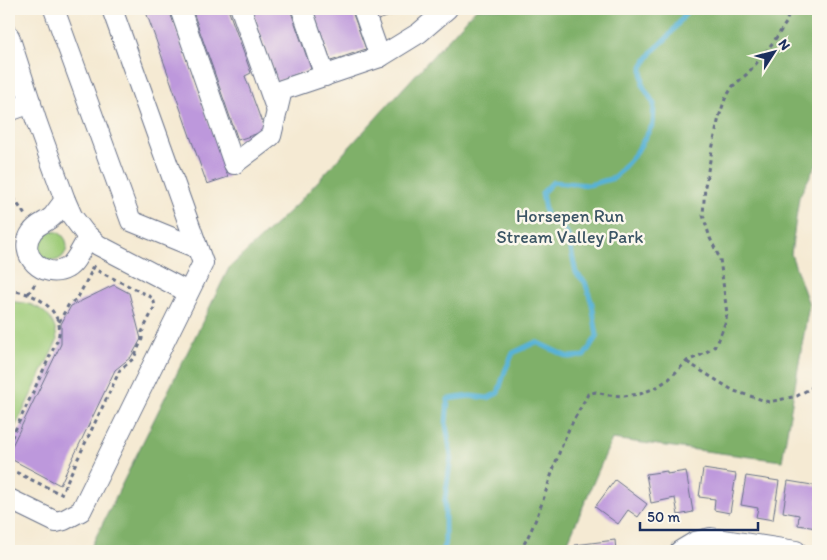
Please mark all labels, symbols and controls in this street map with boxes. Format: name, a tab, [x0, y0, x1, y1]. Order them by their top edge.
north arrow	[750, 28, 800, 78]
text: N	[774, 36, 794, 53]
park label: Horsepen Run Stream Valley Park	[496, 205, 644, 248]
scale bar	[640, 500, 757, 532]
text: 50 m	[647, 508, 680, 526]

